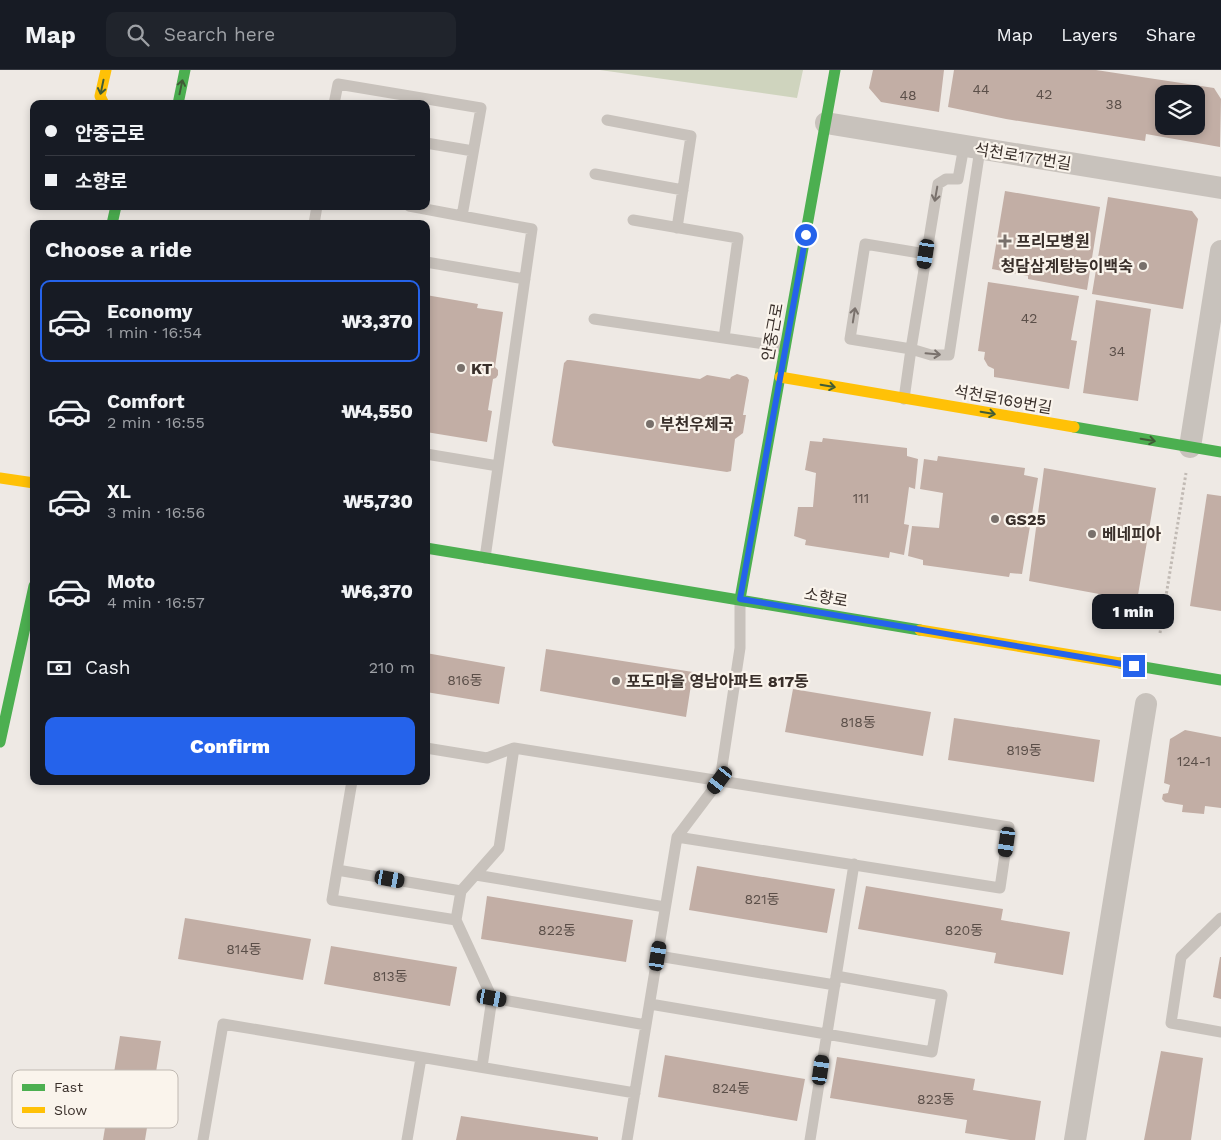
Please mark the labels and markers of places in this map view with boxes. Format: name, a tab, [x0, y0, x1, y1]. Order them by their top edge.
place label: 프리모병원	[1016, 232, 1090, 251]
marker: 프리모병원	[998, 234, 1012, 248]
place label: 청담삼계탕능이백숙	[1001, 257, 1133, 276]
marker: 청담삼계탕능이백숙	[1137, 260, 1149, 272]
place label: KT	[471, 359, 493, 378]
marker: KT	[455, 362, 467, 374]
place label: 부천우체국	[660, 415, 734, 434]
marker: 부천우체국	[644, 418, 656, 430]
place label: GS25	[1005, 510, 1046, 529]
marker: GS25	[989, 513, 1001, 525]
place label: 베네피아	[1102, 525, 1161, 544]
marker: 베네피아	[1086, 528, 1098, 540]
place label: 포도마을 영남아파트 817동	[626, 672, 809, 691]
marker: 포도마을 영남아파트 817동	[610, 675, 622, 687]

